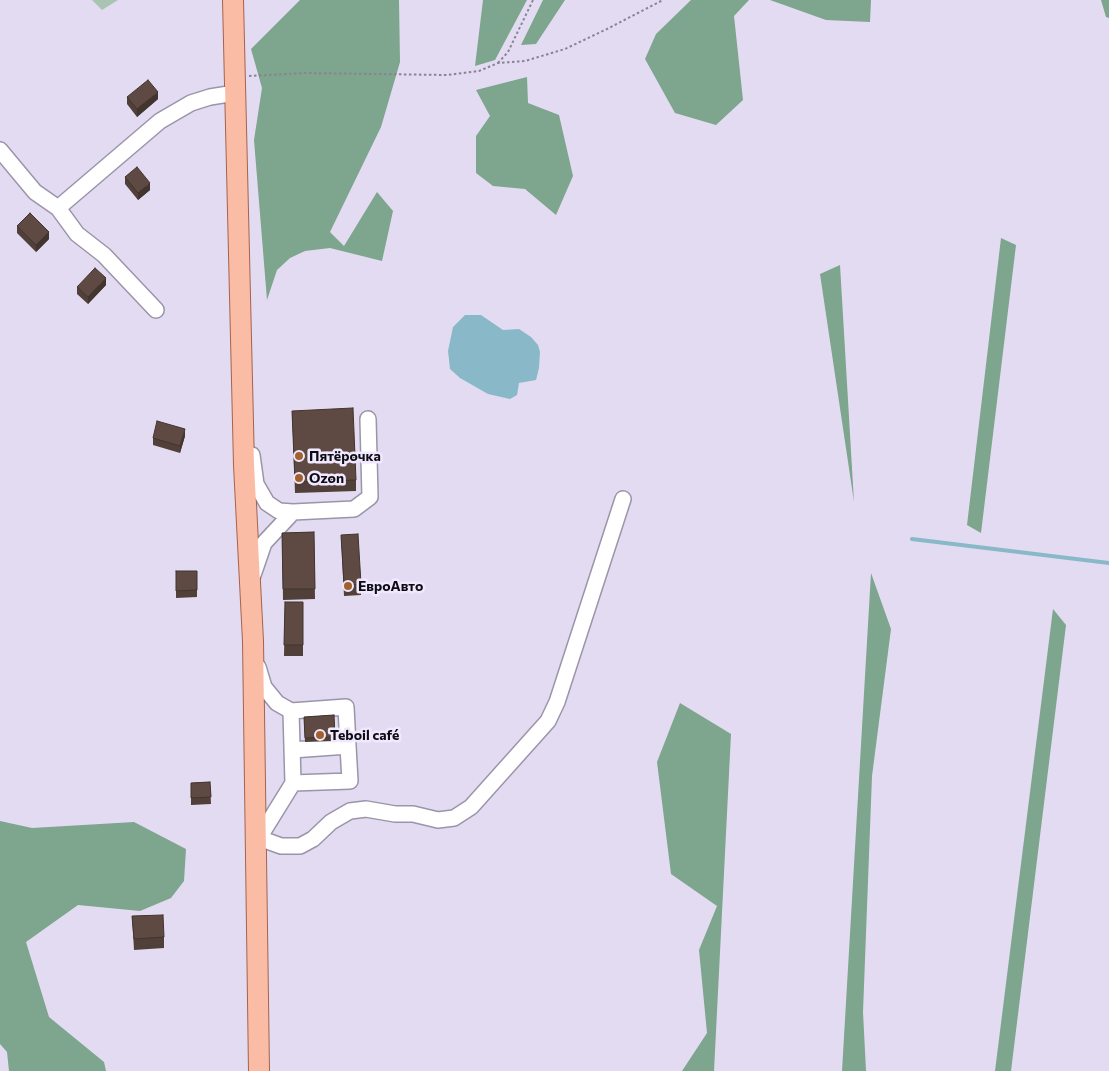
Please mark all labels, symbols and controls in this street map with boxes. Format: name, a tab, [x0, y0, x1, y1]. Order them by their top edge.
place label: Пятёрочка	[309, 448, 381, 464]
marker: Пятёрочка	[293, 450, 305, 462]
place label: Ozon	[309, 470, 344, 486]
marker: Ozon	[293, 472, 305, 484]
place label: ЕвроАвто	[358, 578, 423, 594]
marker: ЕвроАвто	[342, 580, 354, 592]
place label: Teboil café	[330, 727, 399, 743]
marker: Teboil café	[314, 729, 326, 741]

